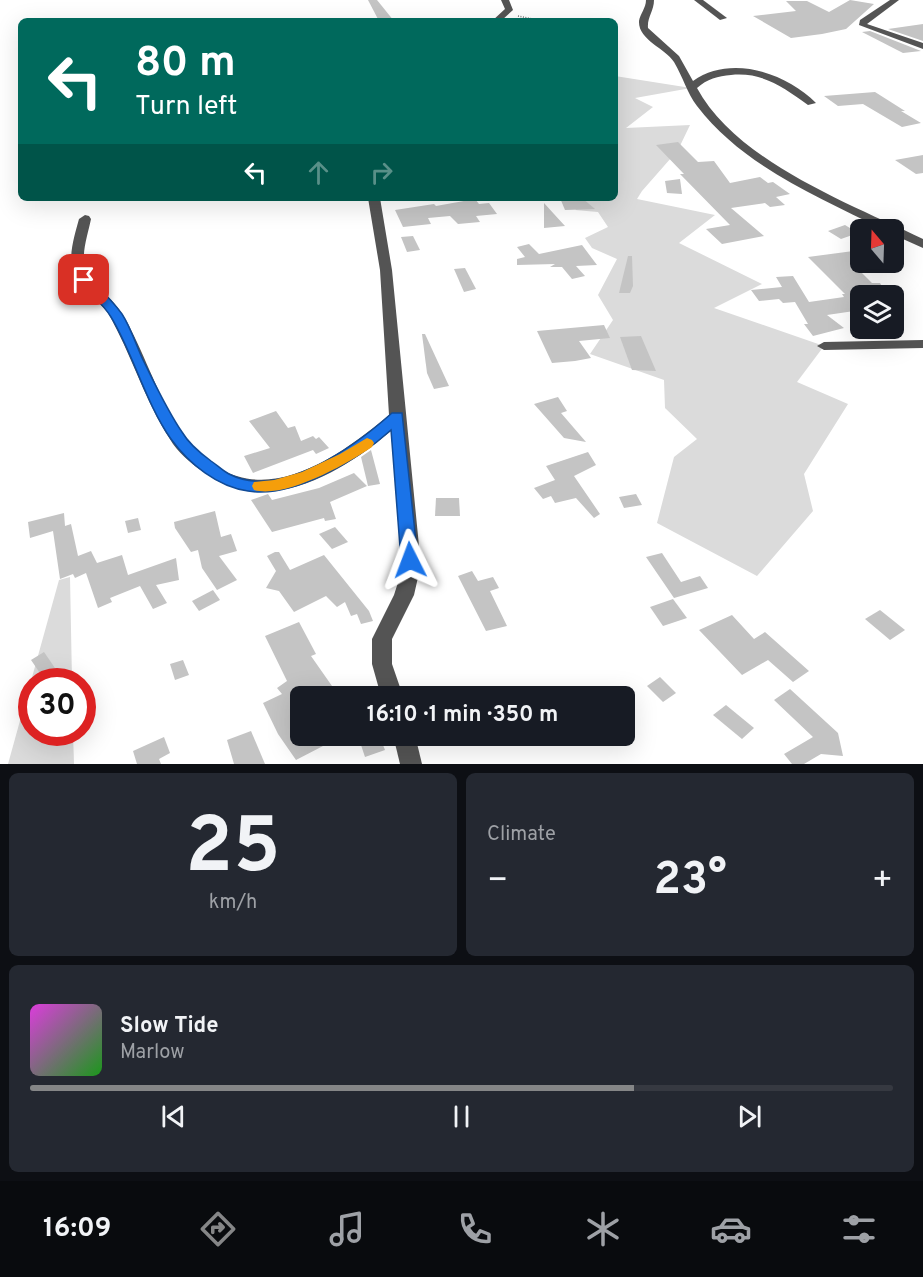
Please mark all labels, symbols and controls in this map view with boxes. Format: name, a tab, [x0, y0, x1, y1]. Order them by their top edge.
text: 80 m	[135, 38, 236, 91]
icon: left	[36, 42, 114, 120]
text: Turn left	[135, 90, 237, 124]
icon: left	[239, 156, 272, 189]
icon: ahead	[302, 156, 335, 189]
icon: right	[365, 156, 398, 189]
north arrow	[850, 219, 904, 273]
map controls	[850, 219, 904, 339]
pin	[58, 254, 109, 305]
icon: arrive	[67, 263, 100, 296]
button: layers	[850, 285, 904, 339]
position arrow	[378, 528, 442, 592]
speed limit sign: 30	[18, 668, 96, 746]
text: 16:10 · 1 min · 350 m	[367, 702, 558, 729]
text: 25	[185, 801, 281, 900]
text: Climate	[487, 822, 556, 848]
text: 23°	[653, 853, 727, 910]
text: −	[487, 861, 508, 903]
text: +	[872, 861, 893, 903]
text: km/h	[209, 890, 257, 916]
text: Slow Tide	[120, 1013, 219, 1040]
text: Marlow	[120, 1040, 184, 1066]
icon: previous	[157, 1100, 190, 1133]
icon: pause	[445, 1100, 478, 1133]
icon: next	[733, 1100, 766, 1133]
icon: directions	[197, 1208, 239, 1250]
icon: music	[326, 1208, 368, 1250]
icon: phone	[454, 1208, 496, 1250]
icon: climate	[582, 1208, 624, 1250]
icon: car	[710, 1208, 752, 1250]
icon: filters	[838, 1208, 880, 1250]
text: 16:09	[43, 1212, 111, 1246]

